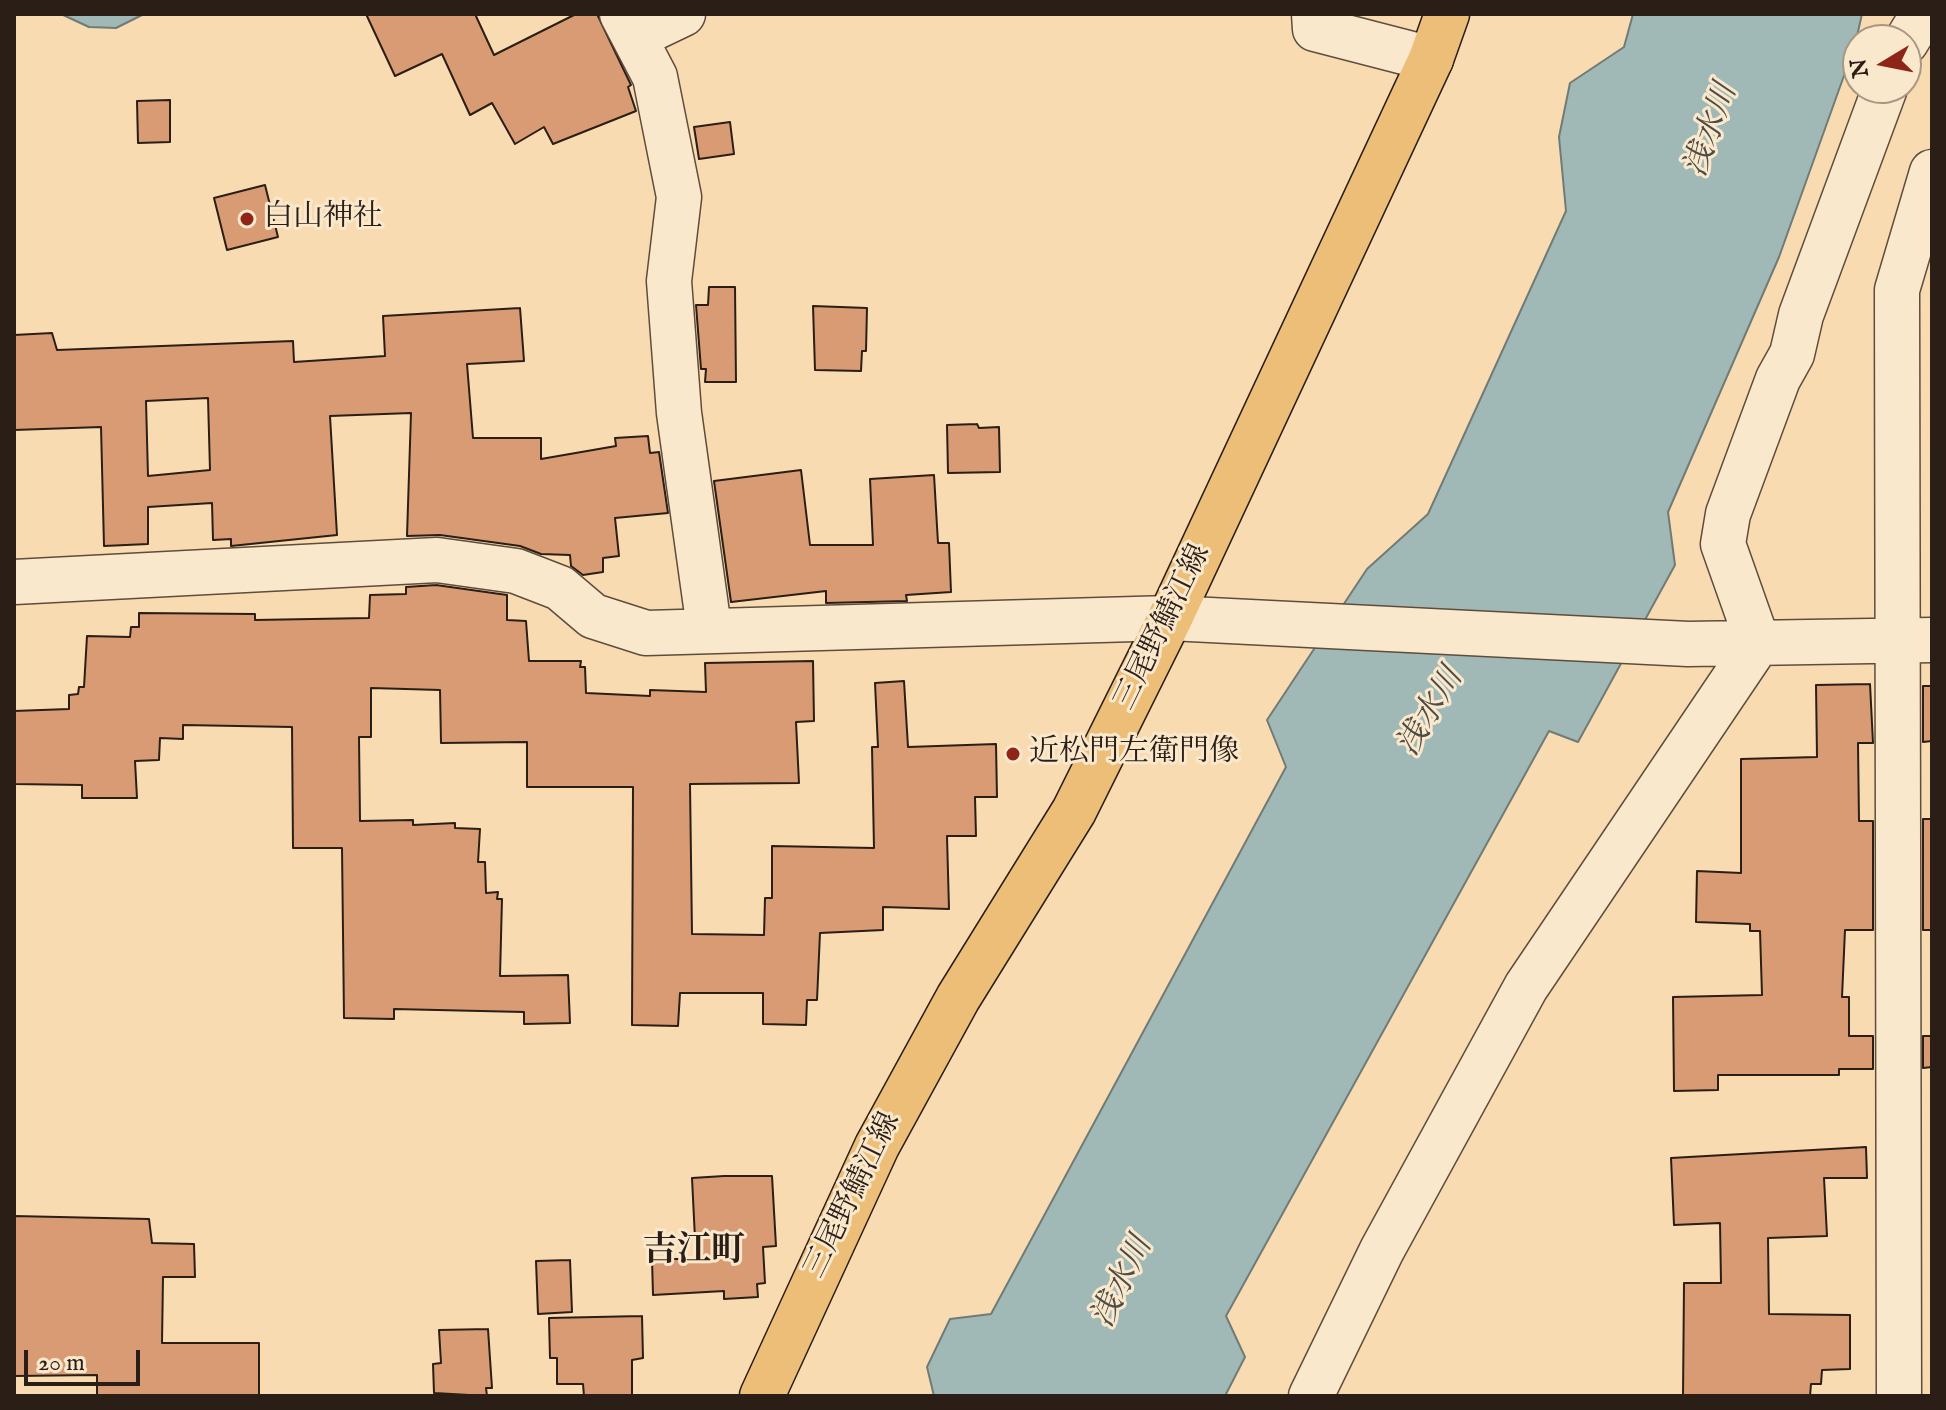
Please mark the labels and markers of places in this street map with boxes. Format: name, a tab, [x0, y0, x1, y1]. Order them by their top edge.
place label: 白山神社	[263, 201, 383, 237]
marker: 白山神社	[238, 210, 256, 228]
place label: 近松門左衛門像	[1029, 736, 1239, 772]
marker: 近松門左衛門像	[1004, 745, 1022, 763]

